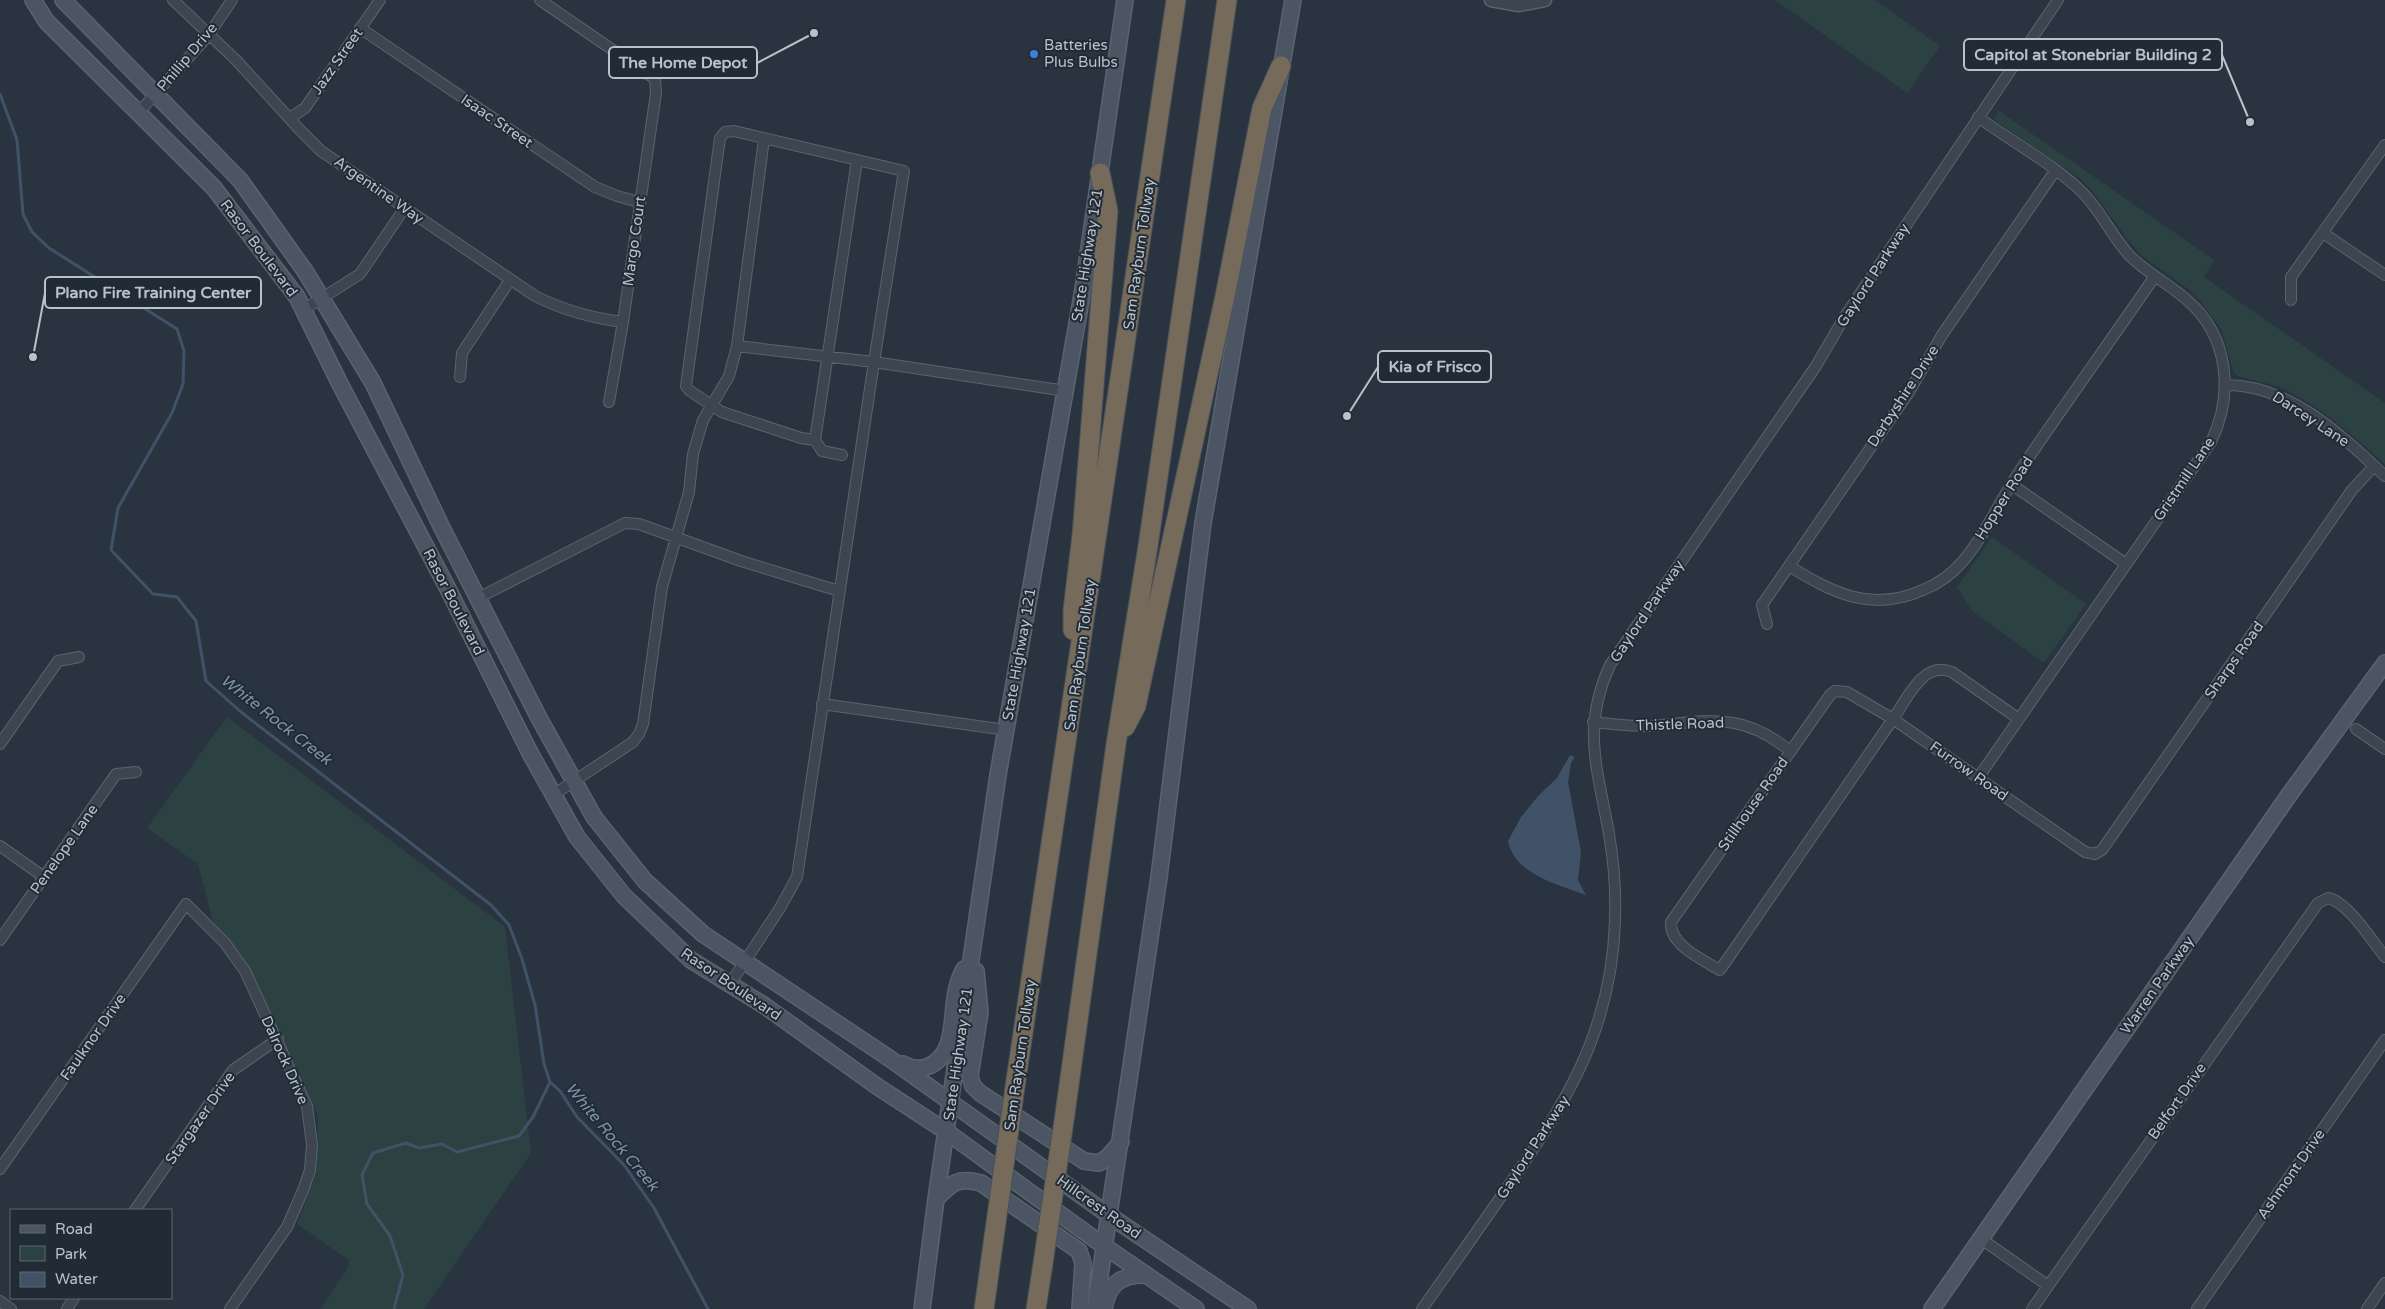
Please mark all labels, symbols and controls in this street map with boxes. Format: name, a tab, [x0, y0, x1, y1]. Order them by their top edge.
street label: Phillip Drive	[153, 19, 221, 95]
street label: Jazz Street	[308, 24, 367, 98]
place label: Batteries Plus Bulbs	[1044, 36, 1118, 71]
callout: Capitol at Stonebriar Building 2	[1964, 39, 2222, 70]
text: Capitol at Stonebriar Building 2	[1974, 45, 2212, 65]
callout: The Home Depot	[609, 47, 757, 78]
marker: Batteries Plus Bulbs	[1028, 48, 1040, 60]
text: The Home Depot	[618, 53, 748, 73]
street label: Isaac Street	[458, 90, 537, 152]
street label: Argentine Way	[331, 152, 427, 228]
street label: Sam Rayburn Tollway	[1119, 177, 1159, 331]
street label: State Highway 121	[1068, 187, 1106, 323]
street label: Margo Court	[619, 195, 649, 287]
street label: Rasor Boulevard	[217, 196, 301, 300]
street label: Gaylord Parkway	[1833, 220, 1913, 330]
callout: Plano Fire Training Center	[45, 277, 261, 308]
text: Plano Fire Training Center	[55, 283, 252, 303]
street label: Derbyshire Drive	[1863, 342, 1943, 450]
callout: Kia of Frisco	[1378, 351, 1491, 382]
text: Kia of Frisco	[1388, 357, 1482, 377]
street label: Darcey Lane	[2269, 387, 2353, 451]
street label: Gristmill Lane	[2149, 434, 2219, 524]
street label: Hopper Road	[1971, 453, 2037, 543]
street label: Rasor Boulevard	[419, 546, 489, 658]
street label: Gaylord Parkway	[1606, 556, 1688, 666]
street label: Sam Rayburn Tollway	[1060, 578, 1100, 732]
street label: State Highway 121	[998, 586, 1040, 722]
street label: Sharps Road	[2201, 618, 2267, 702]
water label: White Rock Creek	[216, 670, 336, 770]
street label: Thistle Road	[1635, 713, 1725, 735]
street label: Furrow Road	[1926, 737, 2012, 805]
street label: Stillhouse Road	[1714, 754, 1792, 854]
street label: Penelope Lane	[26, 801, 102, 897]
street label: Warren Parkway	[2116, 932, 2198, 1038]
street label: Rasor Boulevard	[677, 944, 785, 1024]
street label: Sam Rayburn Tollway	[1000, 978, 1040, 1132]
street label: State Highway 121	[940, 986, 976, 1122]
street label: Faulknor Drive	[56, 990, 130, 1084]
street label: Dalrock Drive	[257, 1013, 313, 1107]
street label: Belfort Drive	[2144, 1059, 2210, 1143]
street label: Stargazer Drive	[161, 1068, 239, 1168]
water label: White Rock Creek	[561, 1079, 664, 1196]
street label: Gaylord Parkway	[1493, 1092, 1573, 1202]
street label: Ashmont Drive	[2253, 1125, 2329, 1223]
street label: Hillcrest Road	[1053, 1171, 1145, 1243]
legend	[10, 1209, 172, 1299]
text: Road	[55, 1220, 93, 1238]
text: Park	[55, 1245, 87, 1263]
text: Water	[55, 1270, 98, 1288]

